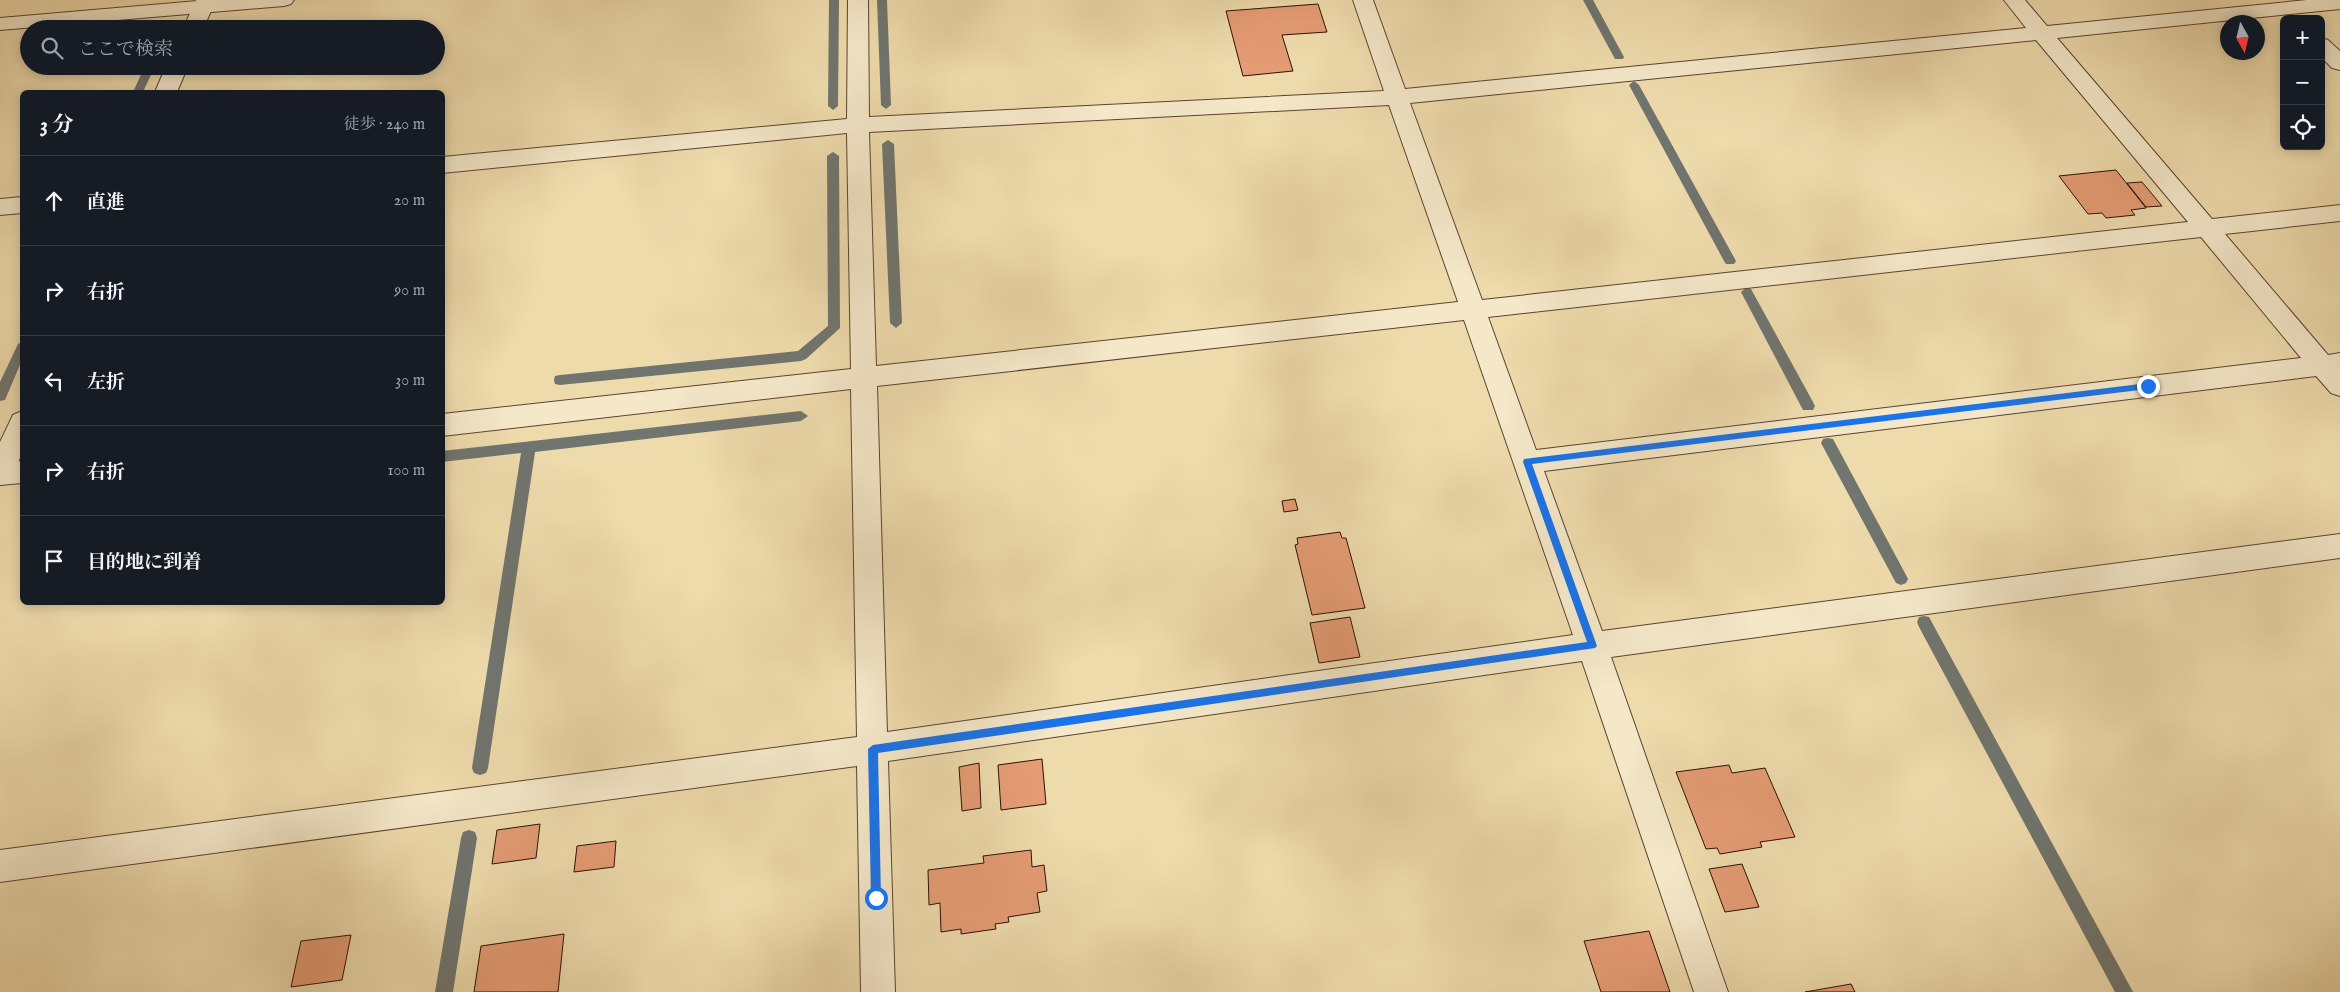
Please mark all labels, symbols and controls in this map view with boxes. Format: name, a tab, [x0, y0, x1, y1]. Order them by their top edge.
north arrow	[2220, 15, 2265, 60]
map controls	[2280, 15, 2325, 150]
button: +	[2280, 15, 2325, 60]
search box	[20, 20, 445, 75]
icon: search	[38, 34, 66, 62]
text: ここで検索	[78, 38, 173, 62]
button: −	[2280, 60, 2325, 105]
button: locate	[2280, 105, 2325, 150]
text: 3 分	[40, 112, 73, 139]
text: 徒歩 · 240 m	[343, 115, 425, 135]
icon: ahead	[40, 187, 68, 215]
text: 直進	[87, 191, 125, 215]
text: 20 m	[394, 191, 425, 211]
icon: right	[40, 277, 68, 305]
text: 右折	[87, 281, 125, 305]
text: 90 m	[394, 281, 425, 301]
icon: left	[40, 367, 68, 395]
text: 左折	[87, 371, 125, 395]
text: 30 m	[395, 371, 425, 391]
route end	[2137, 375, 2160, 398]
icon: right	[40, 457, 68, 485]
text: 右折	[87, 461, 125, 485]
text: 100 m	[388, 461, 425, 481]
icon: arrive	[40, 547, 68, 575]
text: 目的地に到着	[87, 551, 201, 575]
route start	[865, 887, 888, 910]

